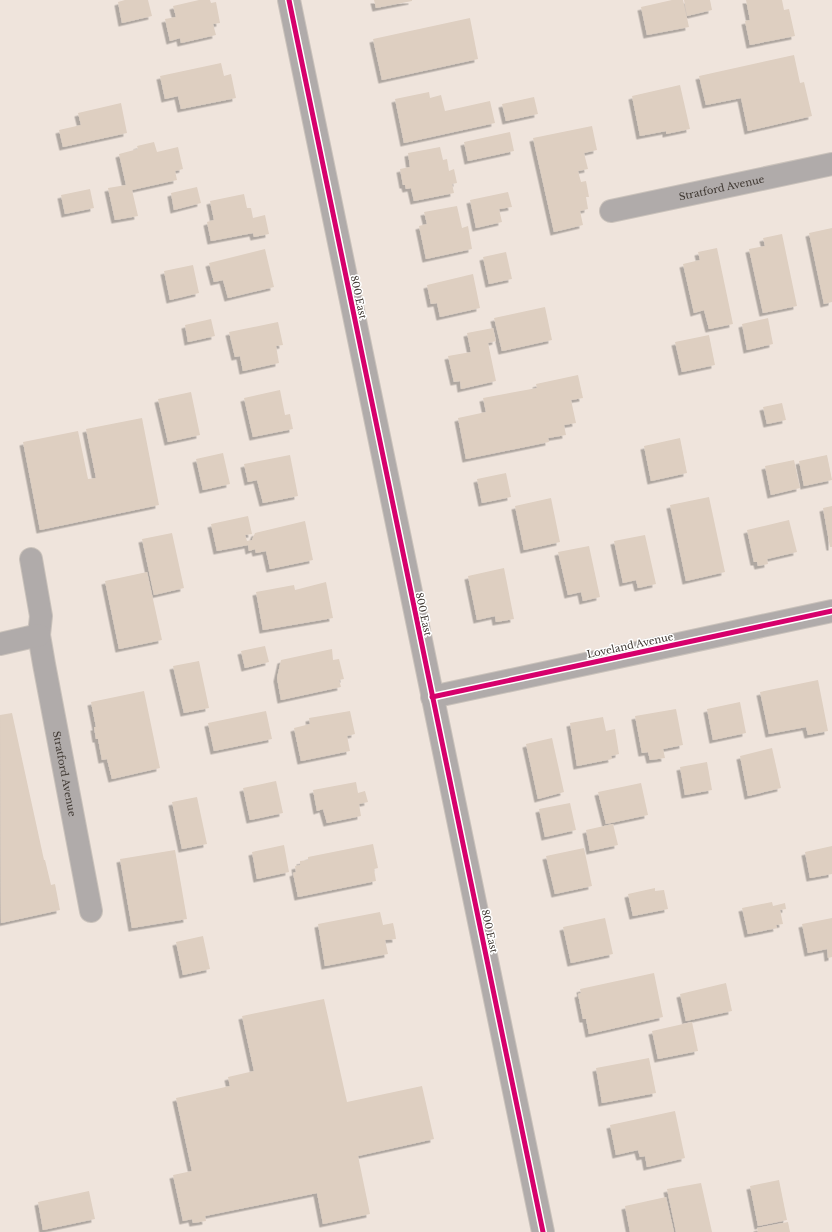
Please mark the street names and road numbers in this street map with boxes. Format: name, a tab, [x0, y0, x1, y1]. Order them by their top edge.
street label: Stratford Avenue	[678, 173, 766, 203]
street label: 800 East	[348, 274, 370, 320]
street label: 800 East	[413, 591, 435, 637]
street label: Loveland Avenue	[586, 630, 675, 661]
street label: Stratford Avenue	[50, 730, 79, 818]
street label: 800 East	[479, 908, 501, 954]

